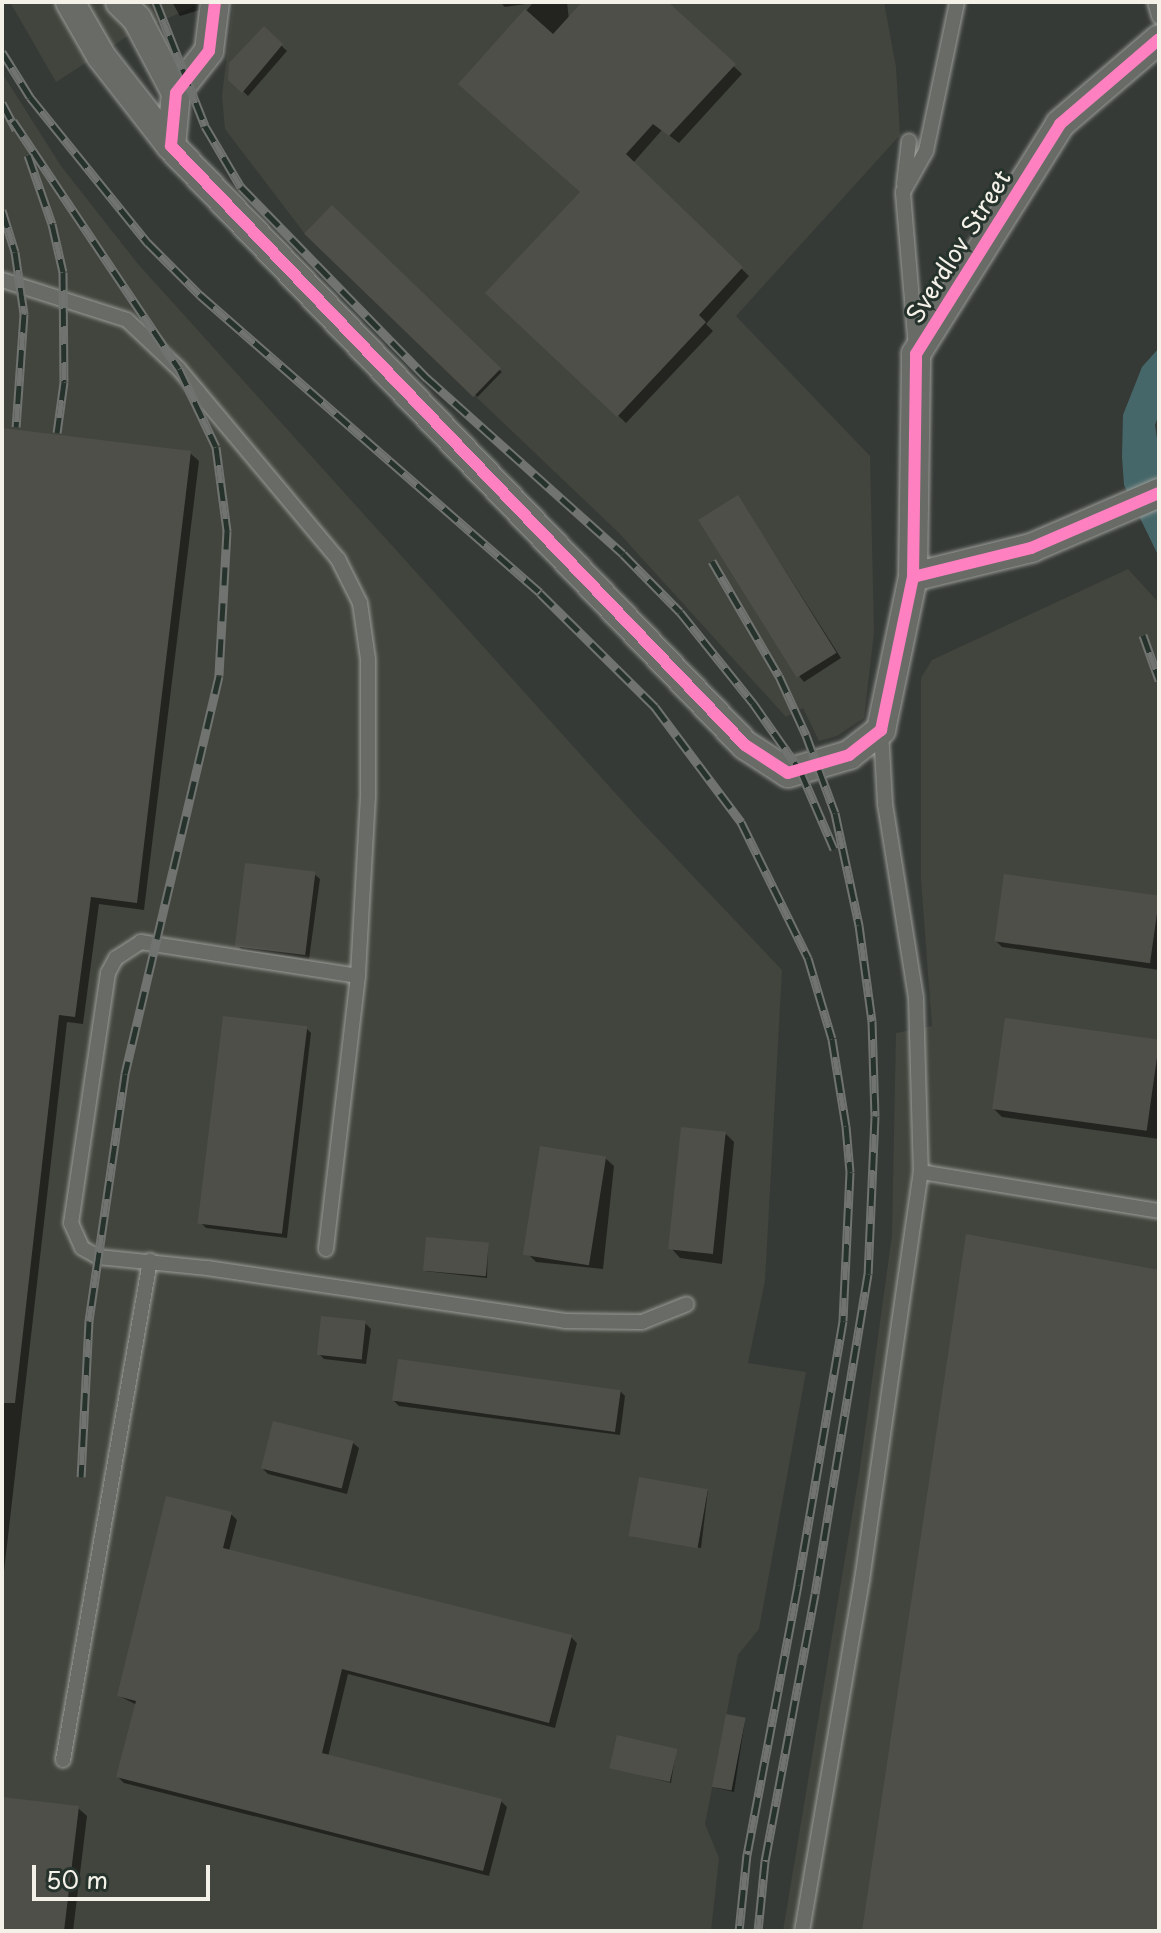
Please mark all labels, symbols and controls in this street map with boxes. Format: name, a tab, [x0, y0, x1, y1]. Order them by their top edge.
street label: Sverdlov Street	[899, 164, 1017, 328]
scale bar	[36, 1849, 214, 1899]
text: 50 m	[46, 1861, 108, 1897]

